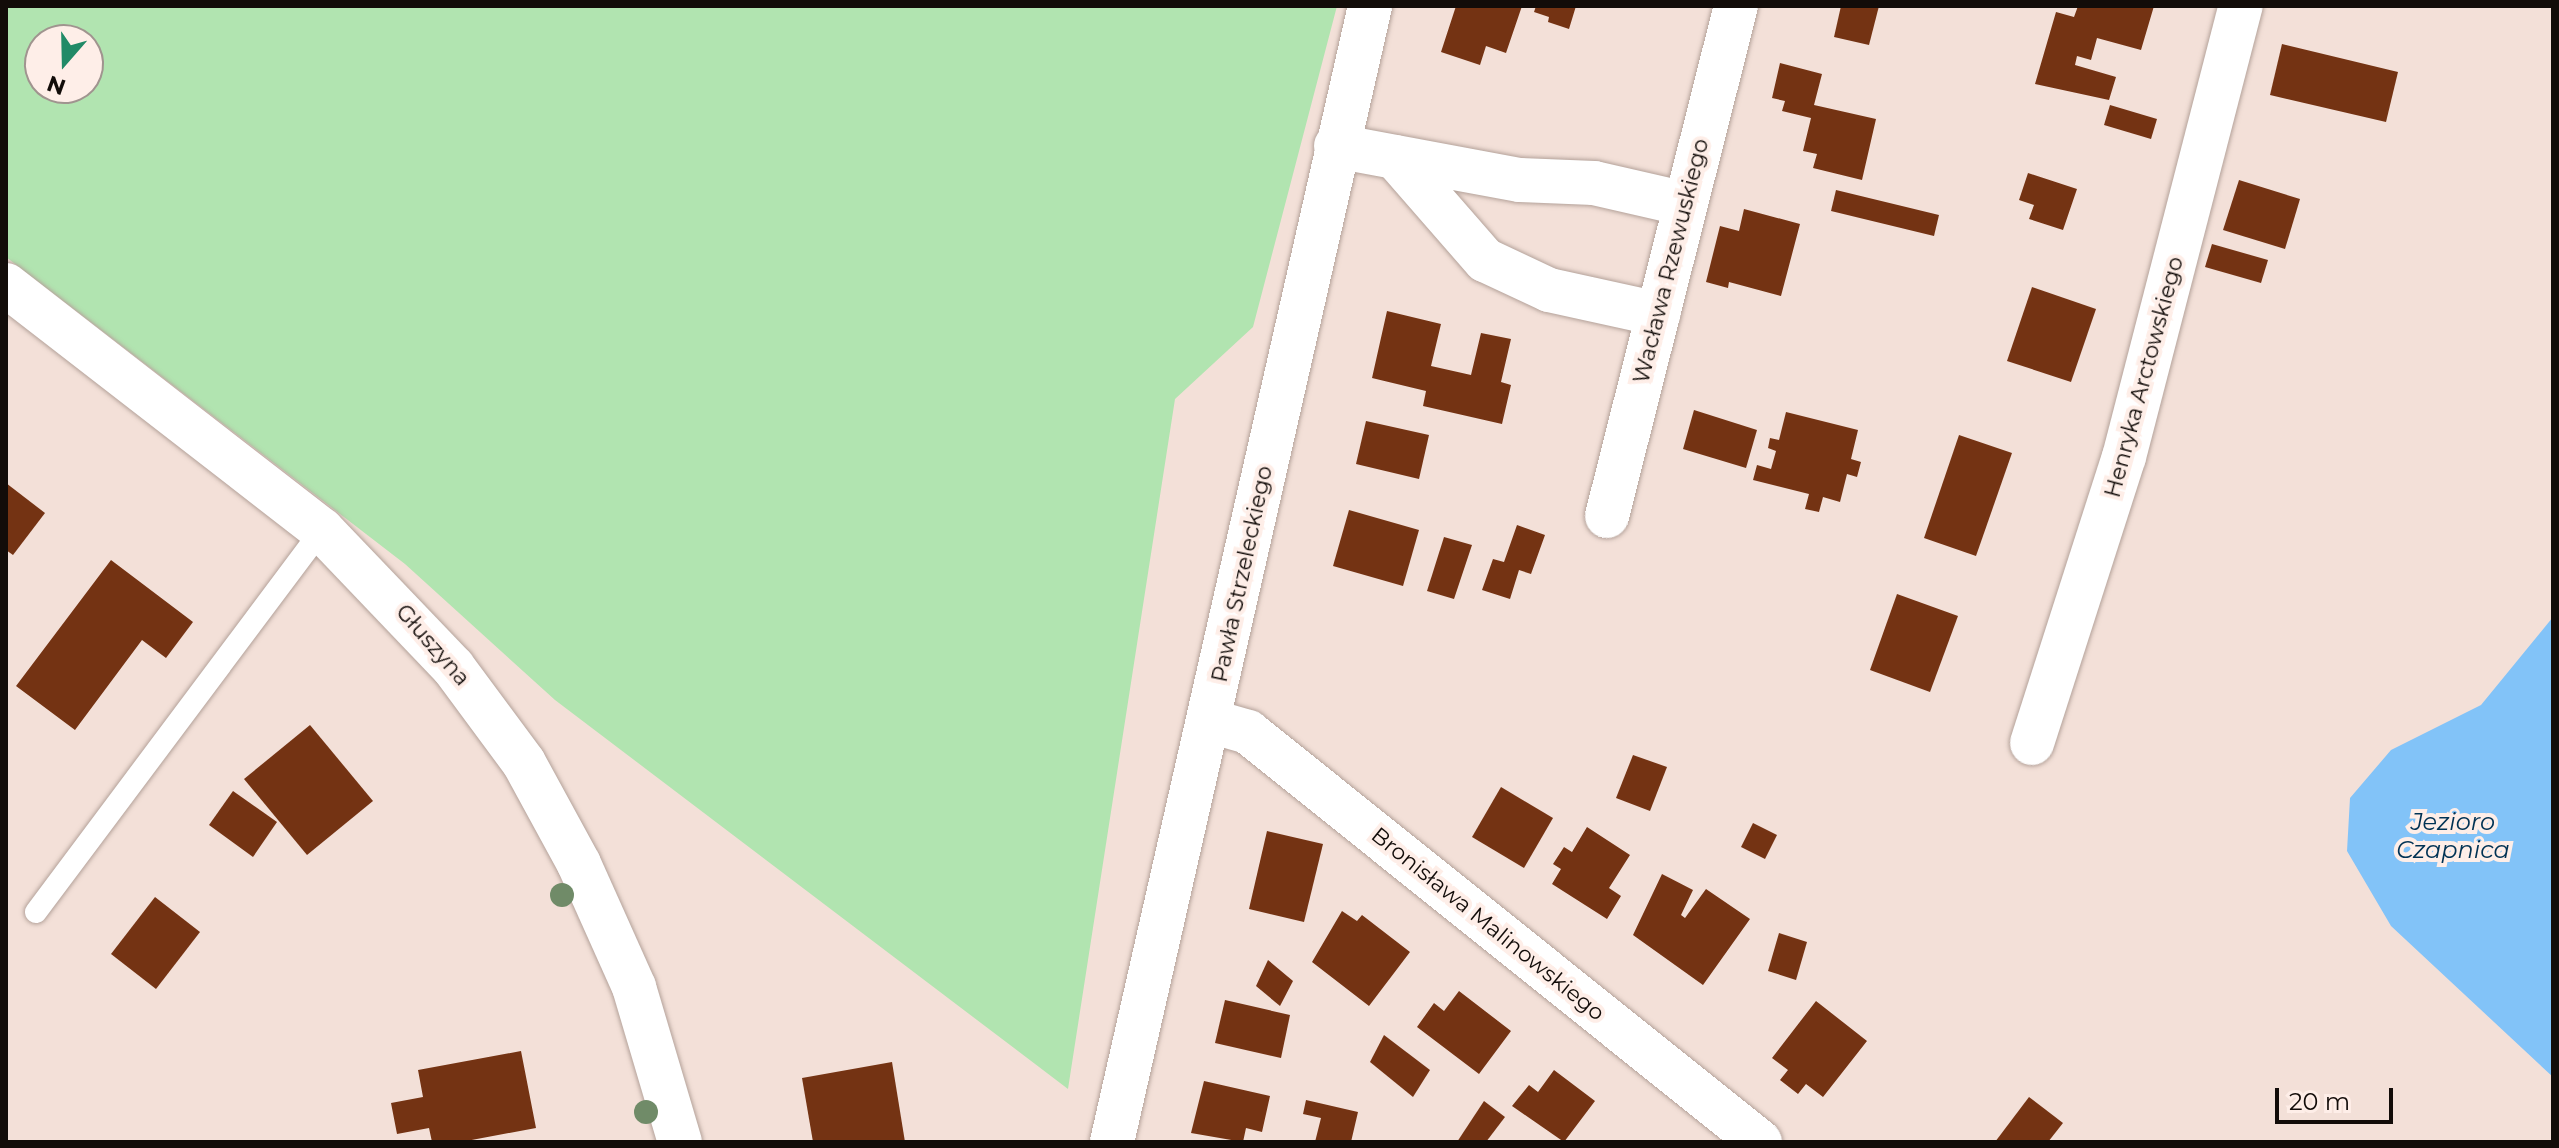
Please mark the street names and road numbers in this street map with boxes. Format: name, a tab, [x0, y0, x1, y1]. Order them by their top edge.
street label: Wacława Rzewuskiego	[1628, 136, 1714, 386]
street label: Henryka Arctowskiego	[2099, 254, 2189, 500]
street label: Pawła Strzeleckiego	[1206, 463, 1278, 685]
street label: Głuszyna	[390, 599, 476, 691]
street label: Bronisława Malinowskiego	[1366, 822, 1610, 1026]

